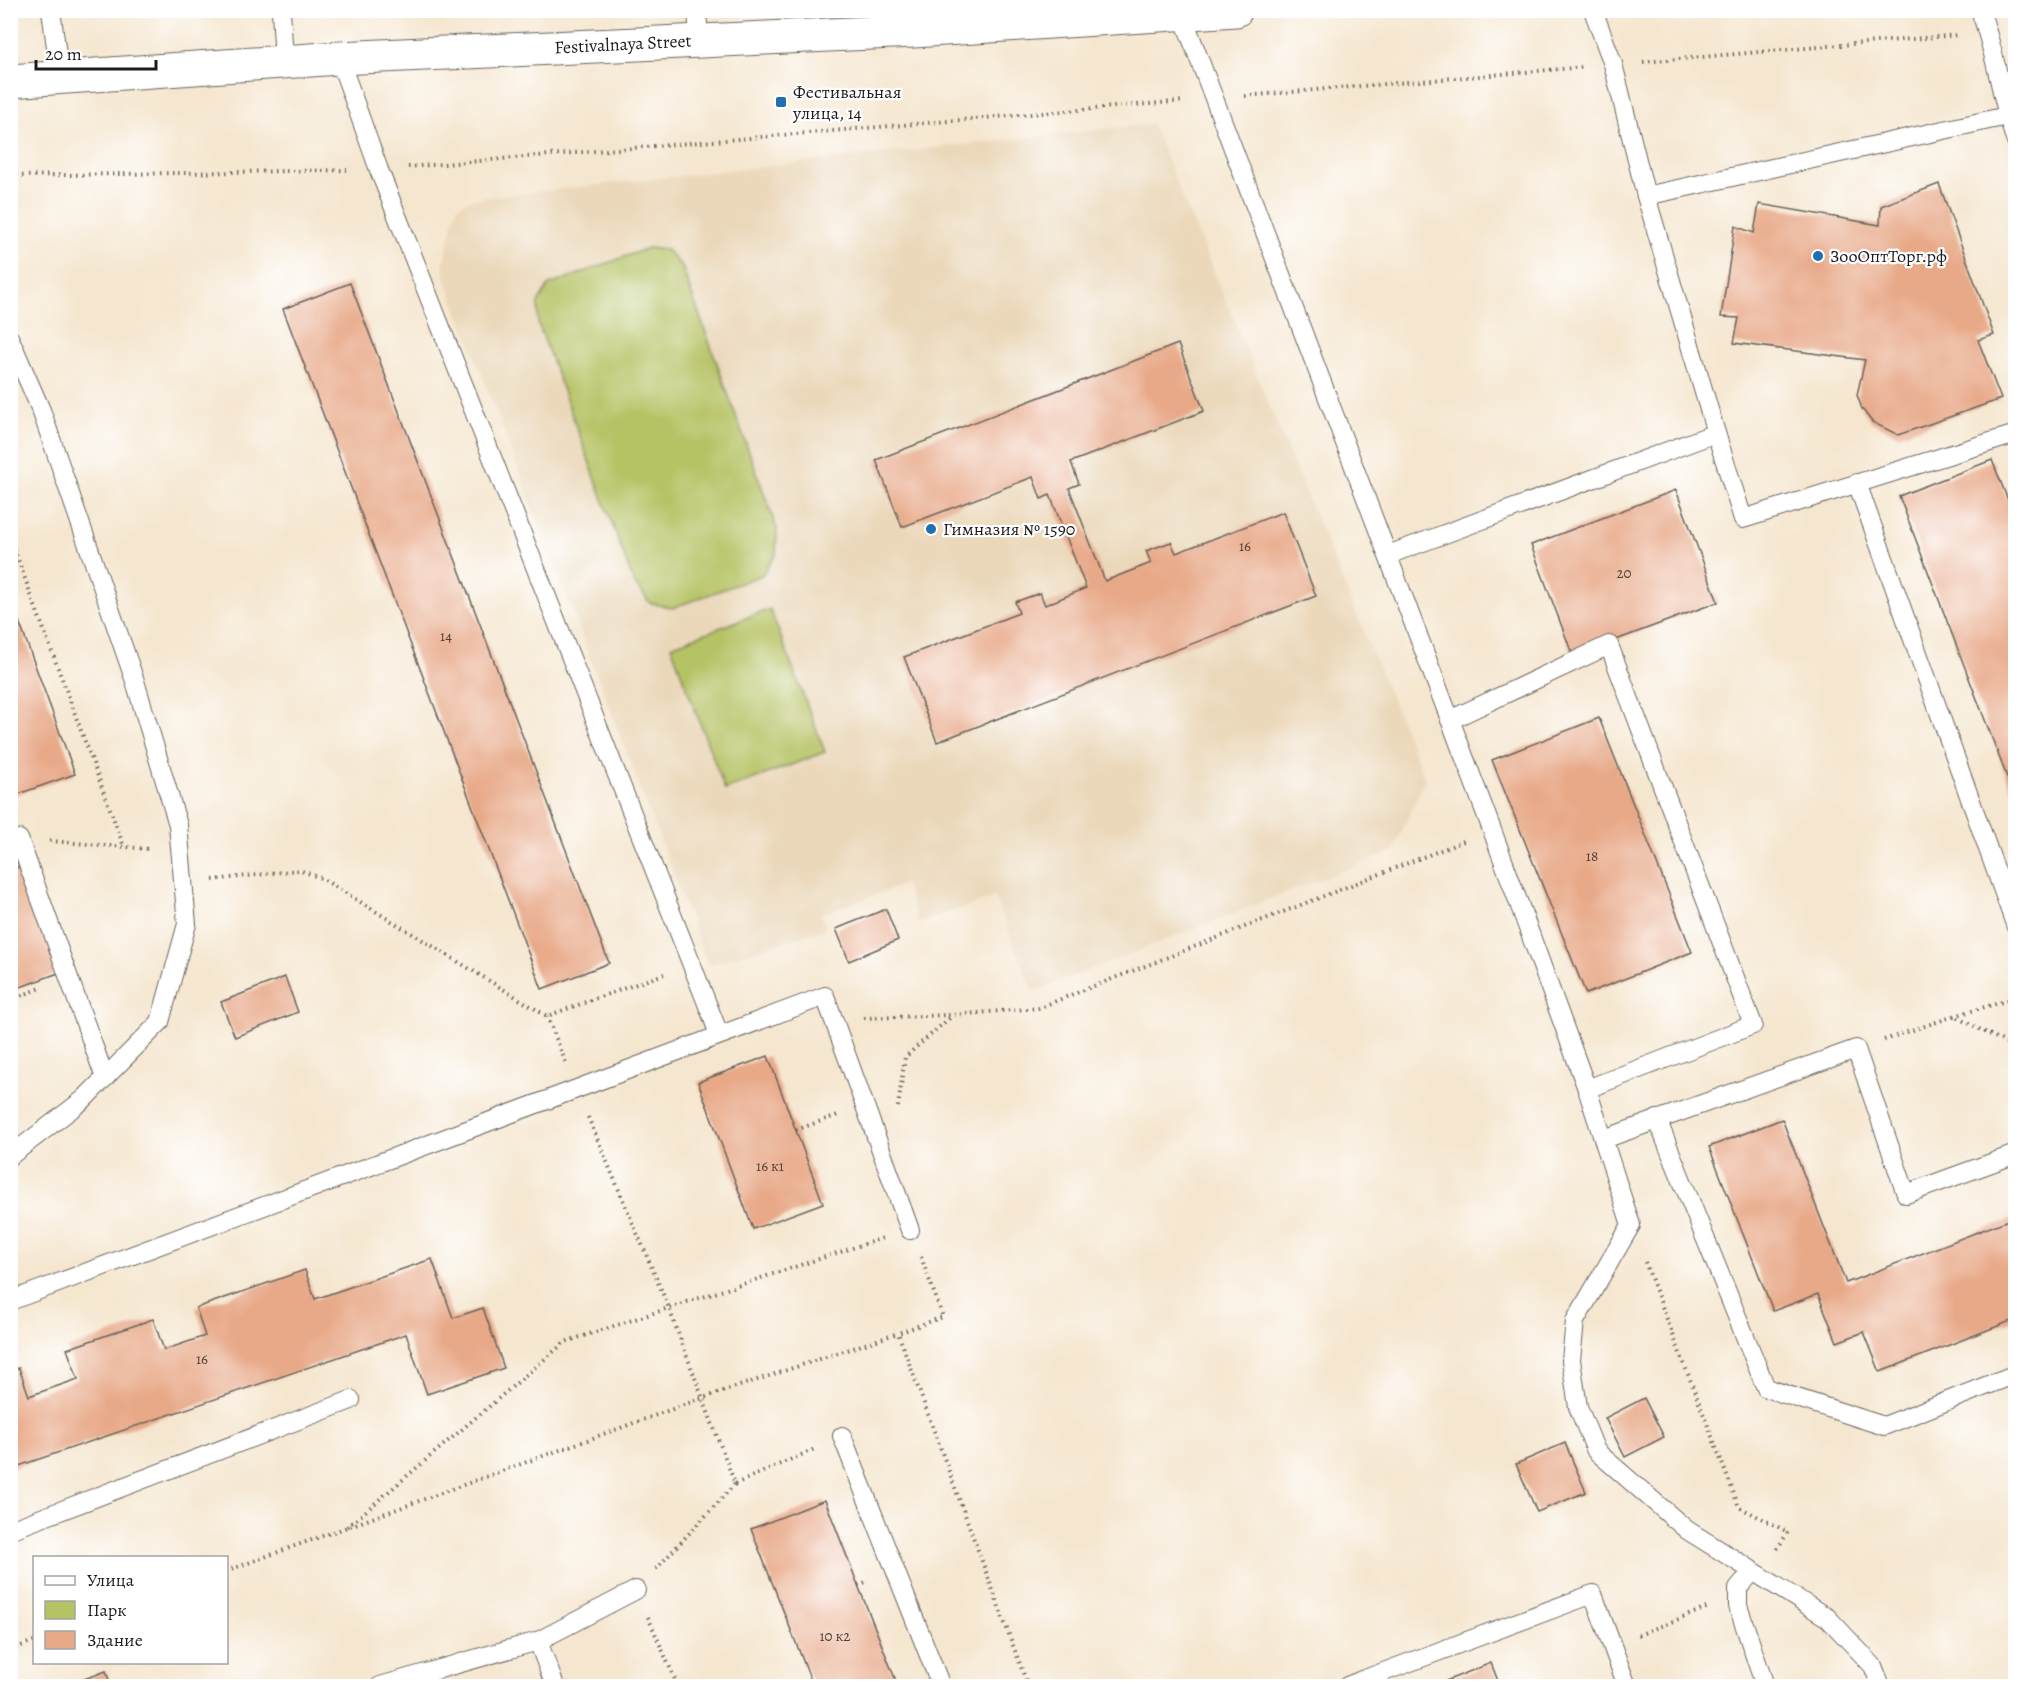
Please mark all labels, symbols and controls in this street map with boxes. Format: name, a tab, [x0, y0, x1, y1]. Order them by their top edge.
street label: Festivalnaya Street	[554, 28, 692, 60]
scale bar	[36, 33, 156, 71]
text: 20 m	[45, 42, 82, 66]
place label: Фестивальная улица, 14	[792, 80, 901, 125]
marker: Фестивальная улица, 14	[774, 95, 788, 109]
place label: ЗооОптТорг.рф	[1830, 244, 1947, 268]
marker: ЗооОптТорг.рф	[1811, 249, 1825, 263]
place label: Гимназия № 1590	[943, 517, 1075, 541]
marker: Гимназия № 1590	[924, 522, 938, 536]
house number: 16	[1239, 536, 1251, 556]
house number: 20	[1616, 563, 1632, 583]
house number: 14	[440, 626, 452, 646]
house number: 18	[1586, 846, 1598, 866]
house number: 16 к1	[756, 1156, 784, 1176]
house number: 16	[196, 1349, 208, 1369]
legend	[33, 1556, 228, 1664]
text: Улица	[87, 1568, 135, 1592]
text: Парк	[87, 1598, 127, 1622]
house number: 10 к2	[819, 1626, 851, 1646]
text: Здание	[87, 1628, 143, 1652]

